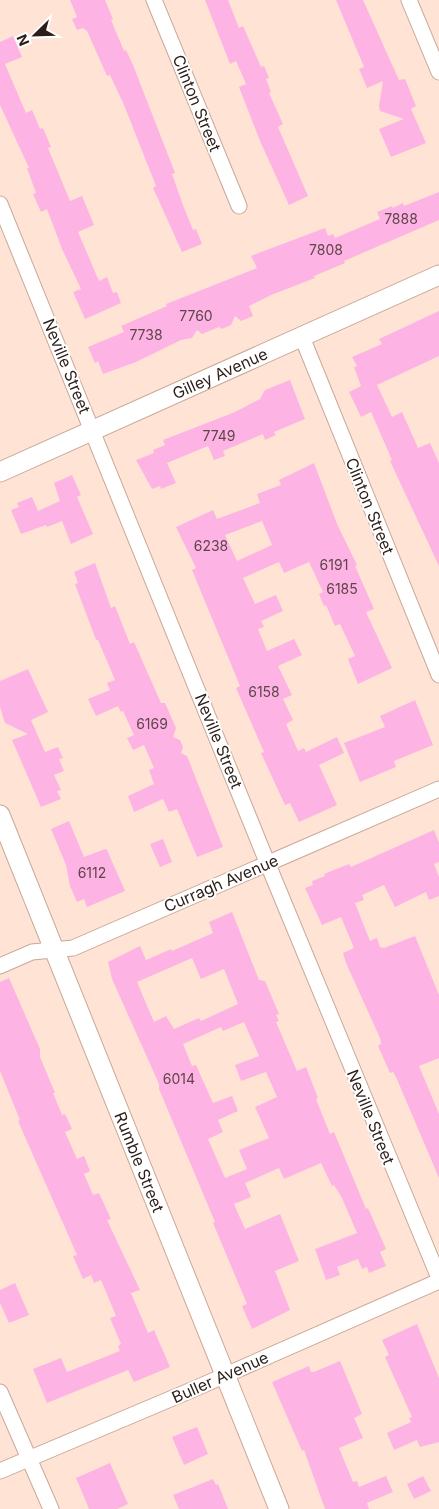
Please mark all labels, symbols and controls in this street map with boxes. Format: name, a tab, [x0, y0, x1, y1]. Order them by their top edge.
north arrow	[10, 10, 60, 60]
text: N	[13, 32, 32, 49]
street label: Clinton Street	[168, 52, 226, 154]
house number: 7888	[384, 210, 418, 227]
house number: 7808	[309, 241, 343, 258]
house number: 7760	[179, 307, 213, 324]
street label: Neville Street	[39, 316, 95, 416]
house number: 7738	[129, 326, 163, 343]
street label: Gilley Avenue	[169, 343, 271, 403]
house number: 7749	[202, 427, 236, 444]
street label: Clinton Street	[341, 455, 399, 557]
house number: 6238	[194, 537, 228, 554]
house number: 6191	[320, 556, 348, 573]
house number: 6185	[326, 580, 358, 597]
house number: 6158	[248, 683, 280, 700]
street label: Neville Street	[191, 691, 247, 791]
house number: 6169	[136, 715, 168, 732]
street label: Curragh Avenue	[161, 850, 281, 916]
house number: 6112	[78, 864, 106, 881]
street label: Neville Street	[343, 1067, 399, 1167]
house number: 6014	[163, 1070, 195, 1087]
street label: Rumble Street	[110, 1109, 169, 1215]
street label: Buller Avenue	[169, 1347, 271, 1407]

